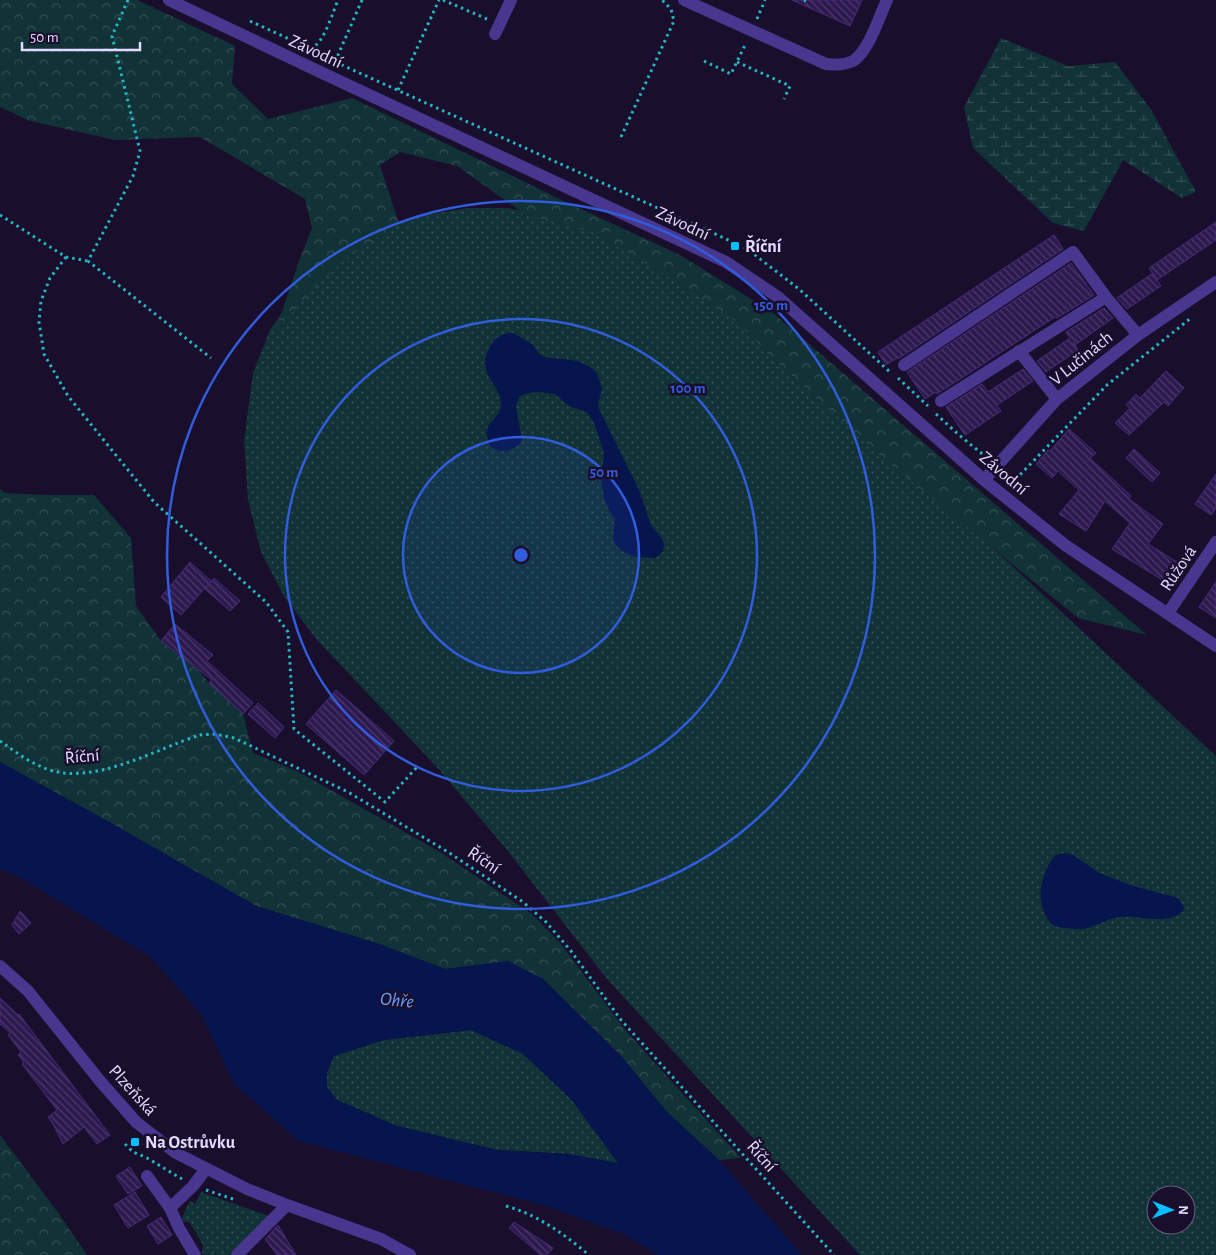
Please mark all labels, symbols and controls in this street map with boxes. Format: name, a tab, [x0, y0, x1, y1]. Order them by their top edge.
scale bar	[22, 20, 140, 52]
text: 50 m	[30, 30, 59, 45]
street label: Závodní	[286, 32, 346, 72]
street label: Závodní	[653, 204, 713, 244]
place label: Říční	[745, 235, 782, 256]
marker: Říční	[729, 240, 741, 252]
text: 150 m	[754, 298, 788, 313]
street label: V Lučinách	[1047, 328, 1116, 389]
text: 100 m	[670, 381, 706, 396]
street label: Závodní	[976, 449, 1031, 499]
text: 50 m	[590, 465, 618, 480]
street label: Růžová	[1157, 543, 1200, 594]
centre of rings	[512, 546, 530, 564]
street label: Říční	[64, 743, 101, 767]
street label: Říční	[464, 841, 505, 878]
water label: Ohře	[379, 989, 415, 1012]
street label: Plzeňská	[105, 1062, 159, 1120]
place label: Na Ostrůvku	[145, 1134, 236, 1152]
marker: Na Ostrůvku	[129, 1136, 141, 1148]
street label: Říční	[743, 1136, 782, 1176]
north arrow	[1146, 1185, 1196, 1235]
text: N	[1176, 1205, 1190, 1215]

